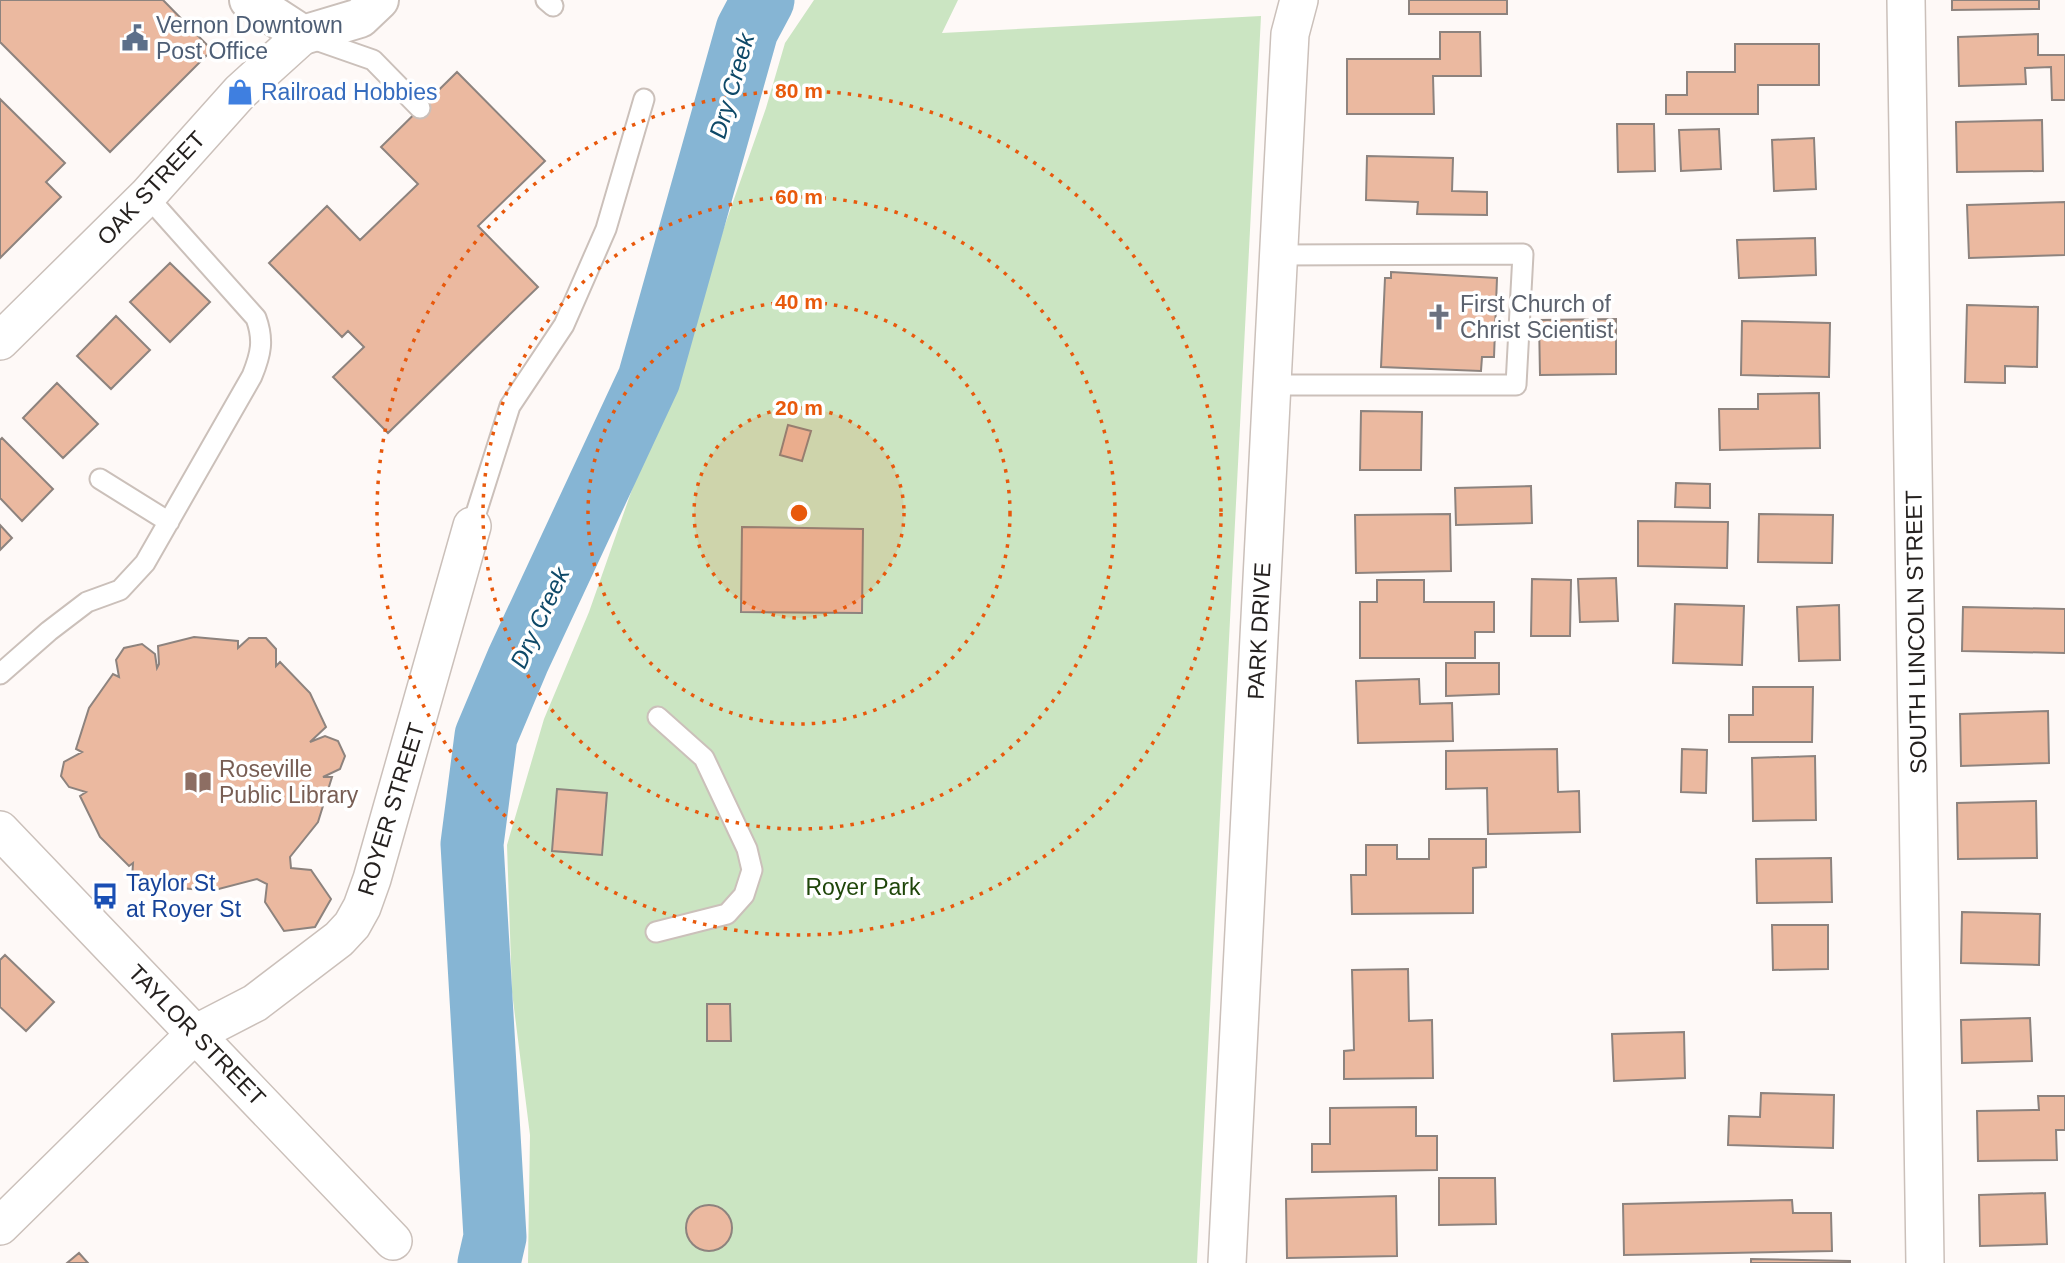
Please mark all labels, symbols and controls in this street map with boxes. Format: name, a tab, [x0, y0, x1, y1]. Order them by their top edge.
place label: Vernon Downtown Post Office	[156, 12, 343, 64]
public building icon: Vernon Downtown Post Office	[120, 23, 150, 53]
water label: Dry Creek	[704, 28, 760, 141]
shop icon: Railroad Hobbies	[225, 77, 255, 107]
place label: Railroad Hobbies	[261, 79, 437, 105]
text: 80 m	[775, 79, 823, 102]
street label: OAK STREET	[92, 126, 210, 250]
text: 60 m	[775, 185, 823, 208]
text: 40 m	[775, 290, 823, 313]
place label: First Church of Christ Scientist	[1460, 291, 1614, 343]
church icon: First Church of Christ Scientist	[1424, 302, 1454, 332]
text: 20 m	[775, 396, 823, 419]
street label: SOUTH LINCOLN STREET	[1901, 490, 1931, 774]
centre of rings	[787, 501, 811, 525]
water label: Dry Creek	[504, 561, 575, 672]
street label: PARK DRIVE	[1242, 562, 1276, 700]
street label: ROYER STREET	[352, 720, 430, 898]
place label: Roseville Public Library	[219, 756, 359, 808]
library icon: Roseville Public Library	[183, 767, 213, 797]
place label: Taylor St at Royer St	[126, 870, 242, 922]
park label: Royer Park	[805, 874, 921, 900]
bus stop icon: Taylor St at Royer St	[90, 881, 120, 911]
street label: TAYLOR STREET	[123, 959, 271, 1111]

